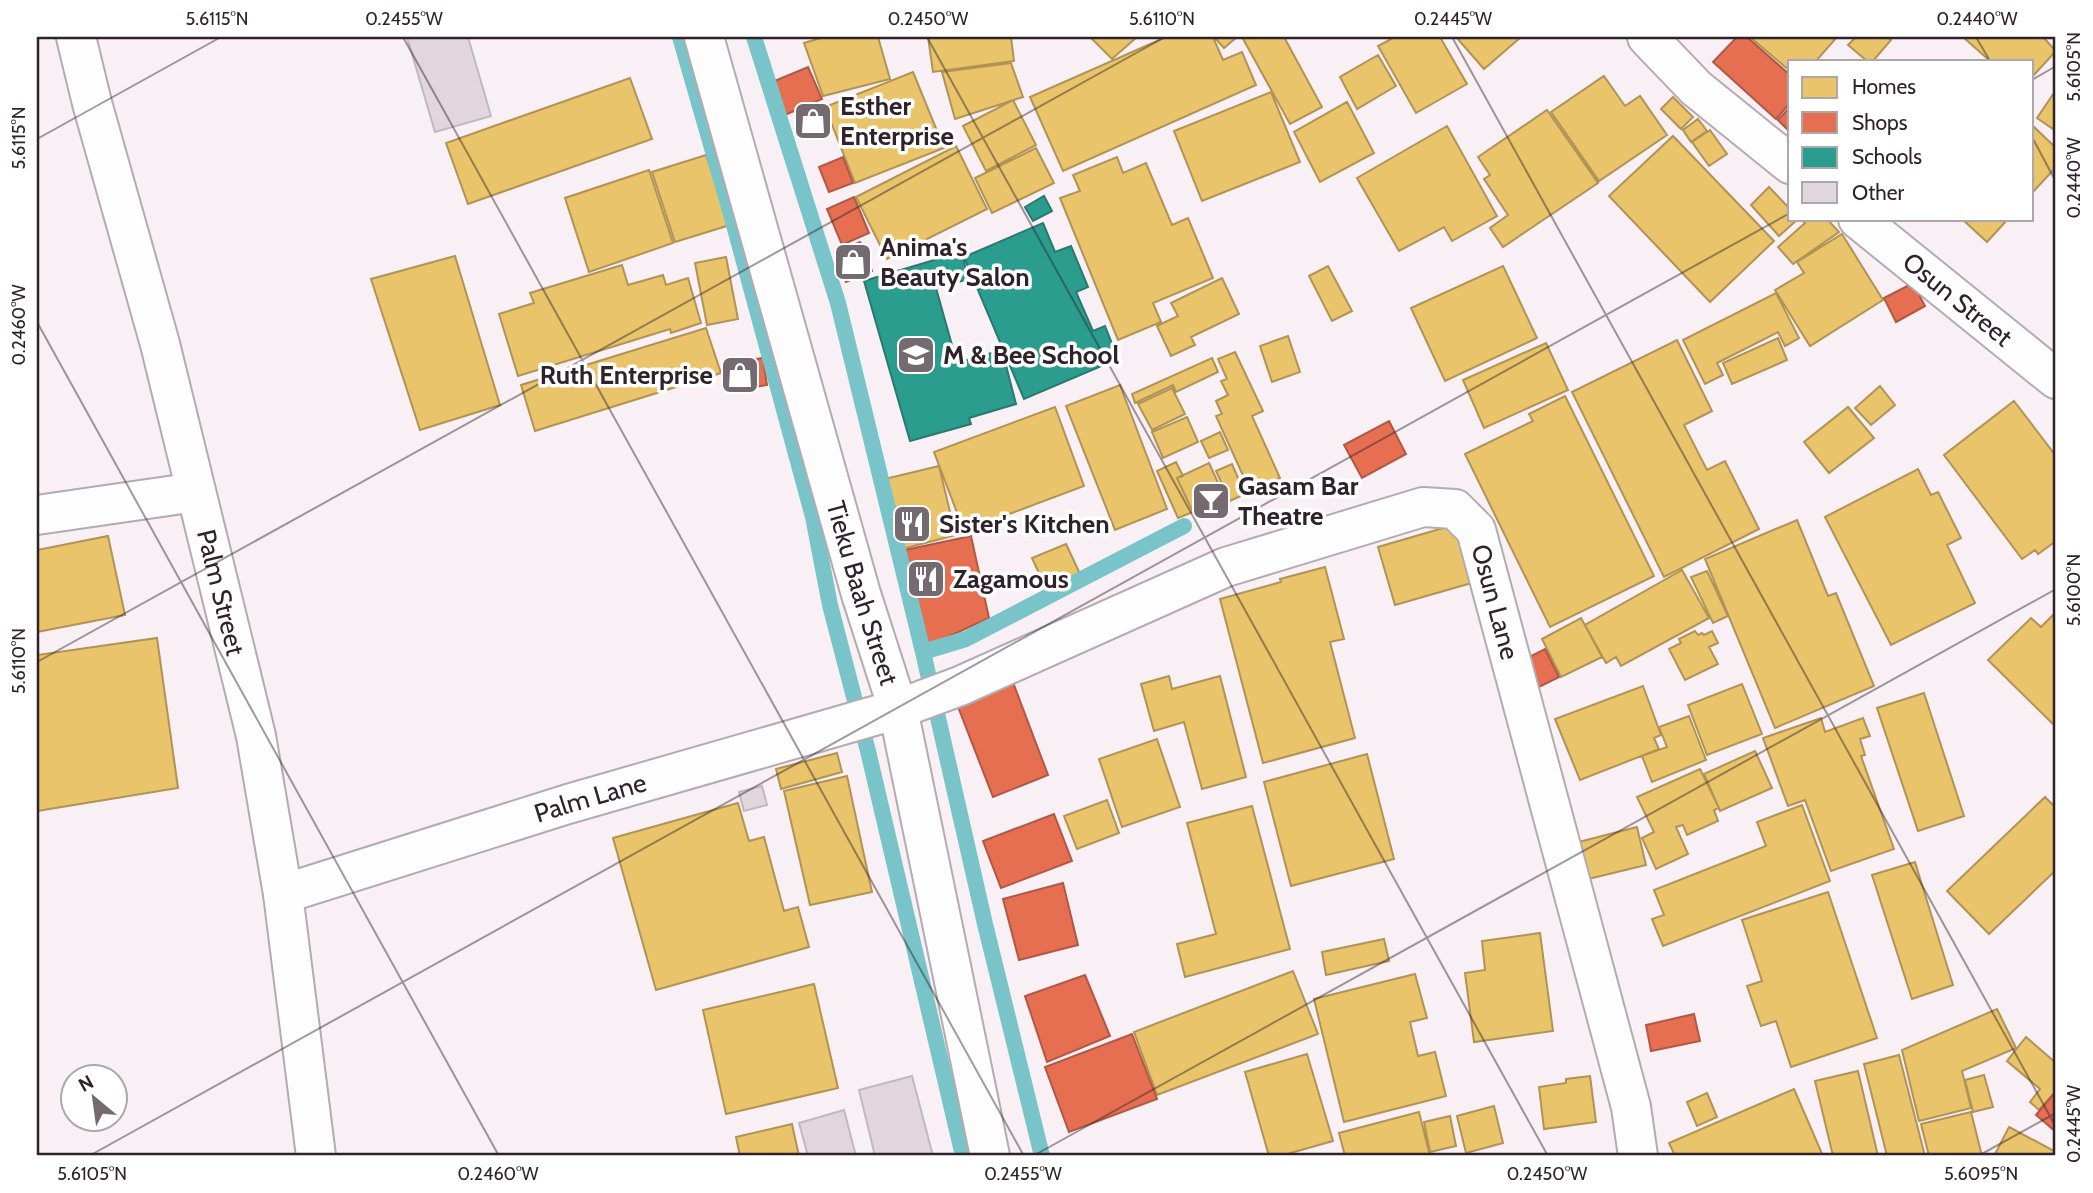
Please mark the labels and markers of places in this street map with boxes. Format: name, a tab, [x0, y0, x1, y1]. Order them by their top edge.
place label: Esther Enterprise	[840, 90, 954, 152]
shop icon: Esther Enterprise	[792, 100, 834, 142]
place label: Anima's Beauty Salon	[880, 231, 1030, 293]
shop icon: Anima's Beauty Salon	[832, 241, 874, 283]
school or university icon: M & Bee School	[895, 334, 937, 376]
place label: M & Bee School	[943, 339, 1119, 371]
shop icon: Ruth Enterprise	[719, 354, 761, 396]
place label: Ruth Enterprise	[540, 359, 713, 391]
place label: Gasam Bar Theatre	[1238, 470, 1359, 532]
bar icon: Gasam Bar Theatre	[1190, 480, 1232, 522]
restaurant icon: Sister's Kitchen	[891, 503, 933, 545]
place label: Sister's Kitchen	[939, 508, 1110, 540]
restaurant icon: Zagamous	[905, 558, 947, 600]
place label: Zagamous	[953, 563, 1069, 595]

